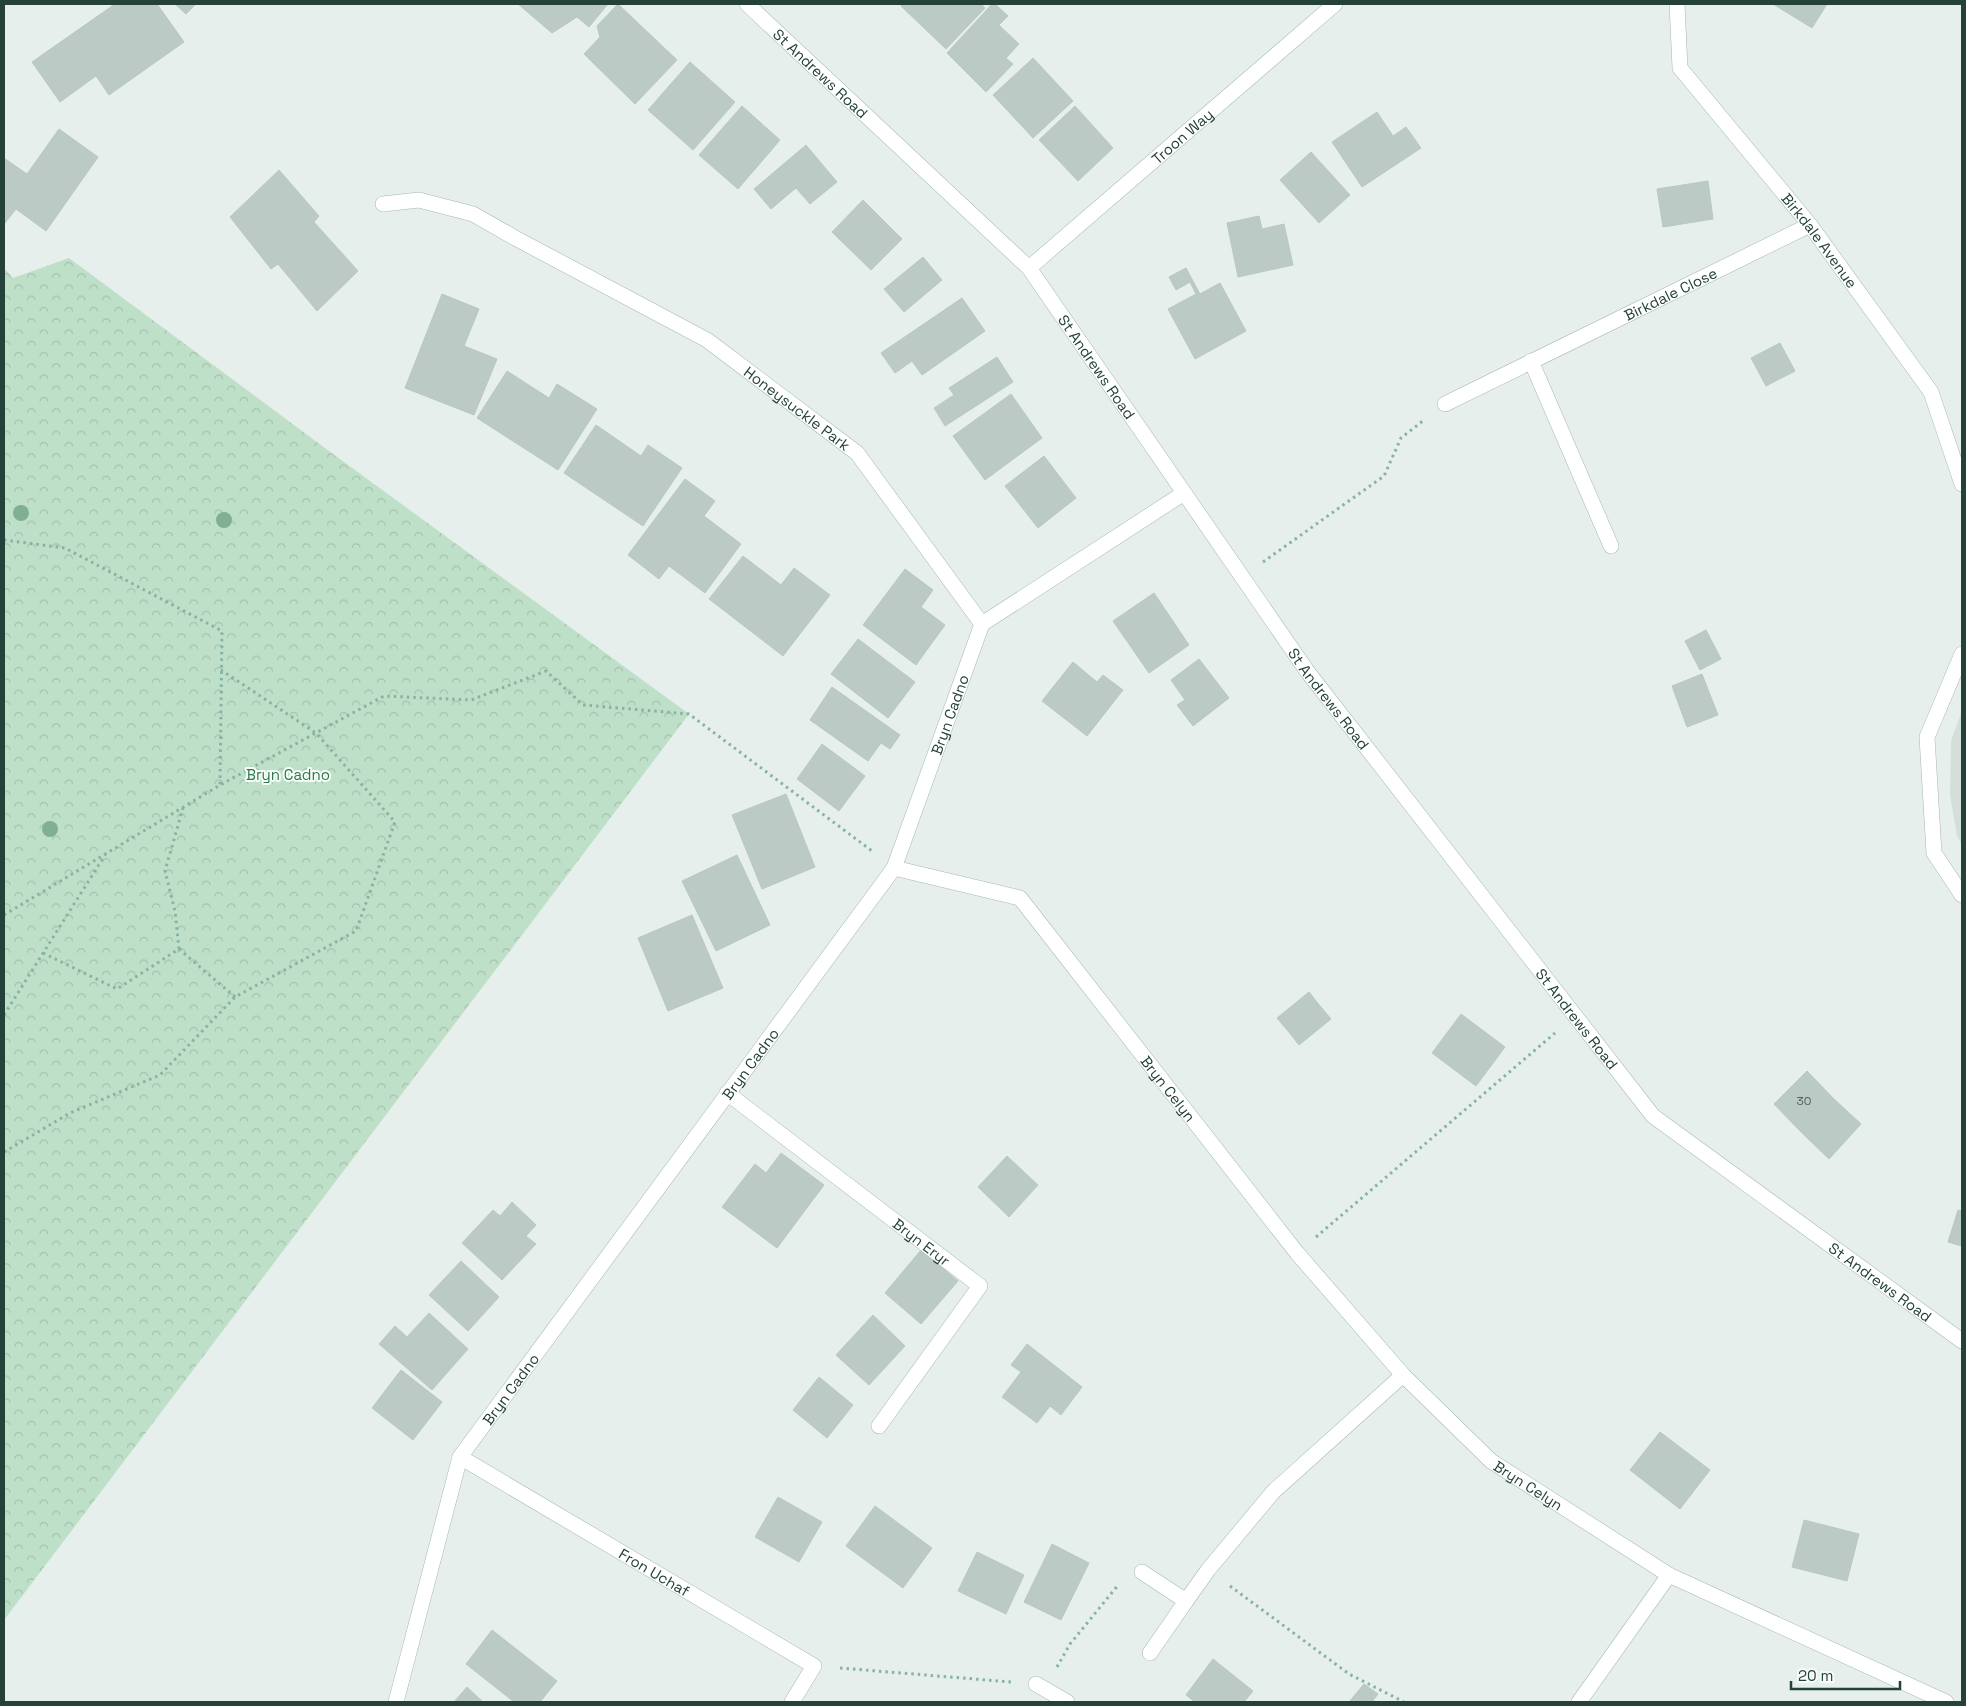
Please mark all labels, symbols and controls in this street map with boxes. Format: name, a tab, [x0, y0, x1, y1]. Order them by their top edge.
street label: St Andrews Road	[769, 24, 872, 122]
street label: Troon Way	[1147, 104, 1217, 168]
street label: Birkdale Avenue	[1778, 189, 1862, 292]
street label: Birkdale Close	[1621, 263, 1720, 324]
street label: St Andrews Road	[1054, 311, 1140, 422]
street label: Honeysuckle Park	[740, 362, 854, 454]
street label: St Andrews Road	[1284, 644, 1374, 753]
street label: Bryn Cadno	[926, 672, 973, 757]
park label: Bryn Cadno	[246, 765, 330, 784]
street label: St Andrews Road	[1532, 964, 1622, 1073]
street label: Bryn Cadno	[717, 1024, 783, 1103]
street label: Bryn Celyn	[1137, 1052, 1200, 1125]
house number: 30	[1797, 1093, 1811, 1109]
street label: Bryn Eryr	[889, 1214, 954, 1270]
street label: St Andrews Road	[1825, 1238, 1936, 1325]
street label: Bryn Cadno	[478, 1349, 543, 1428]
street label: Bryn Celyn	[1490, 1456, 1567, 1514]
street label: Fron Uchaf	[616, 1544, 694, 1600]
scale bar	[1791, 1658, 1900, 1690]
text: 20 m	[1798, 1666, 1833, 1685]

